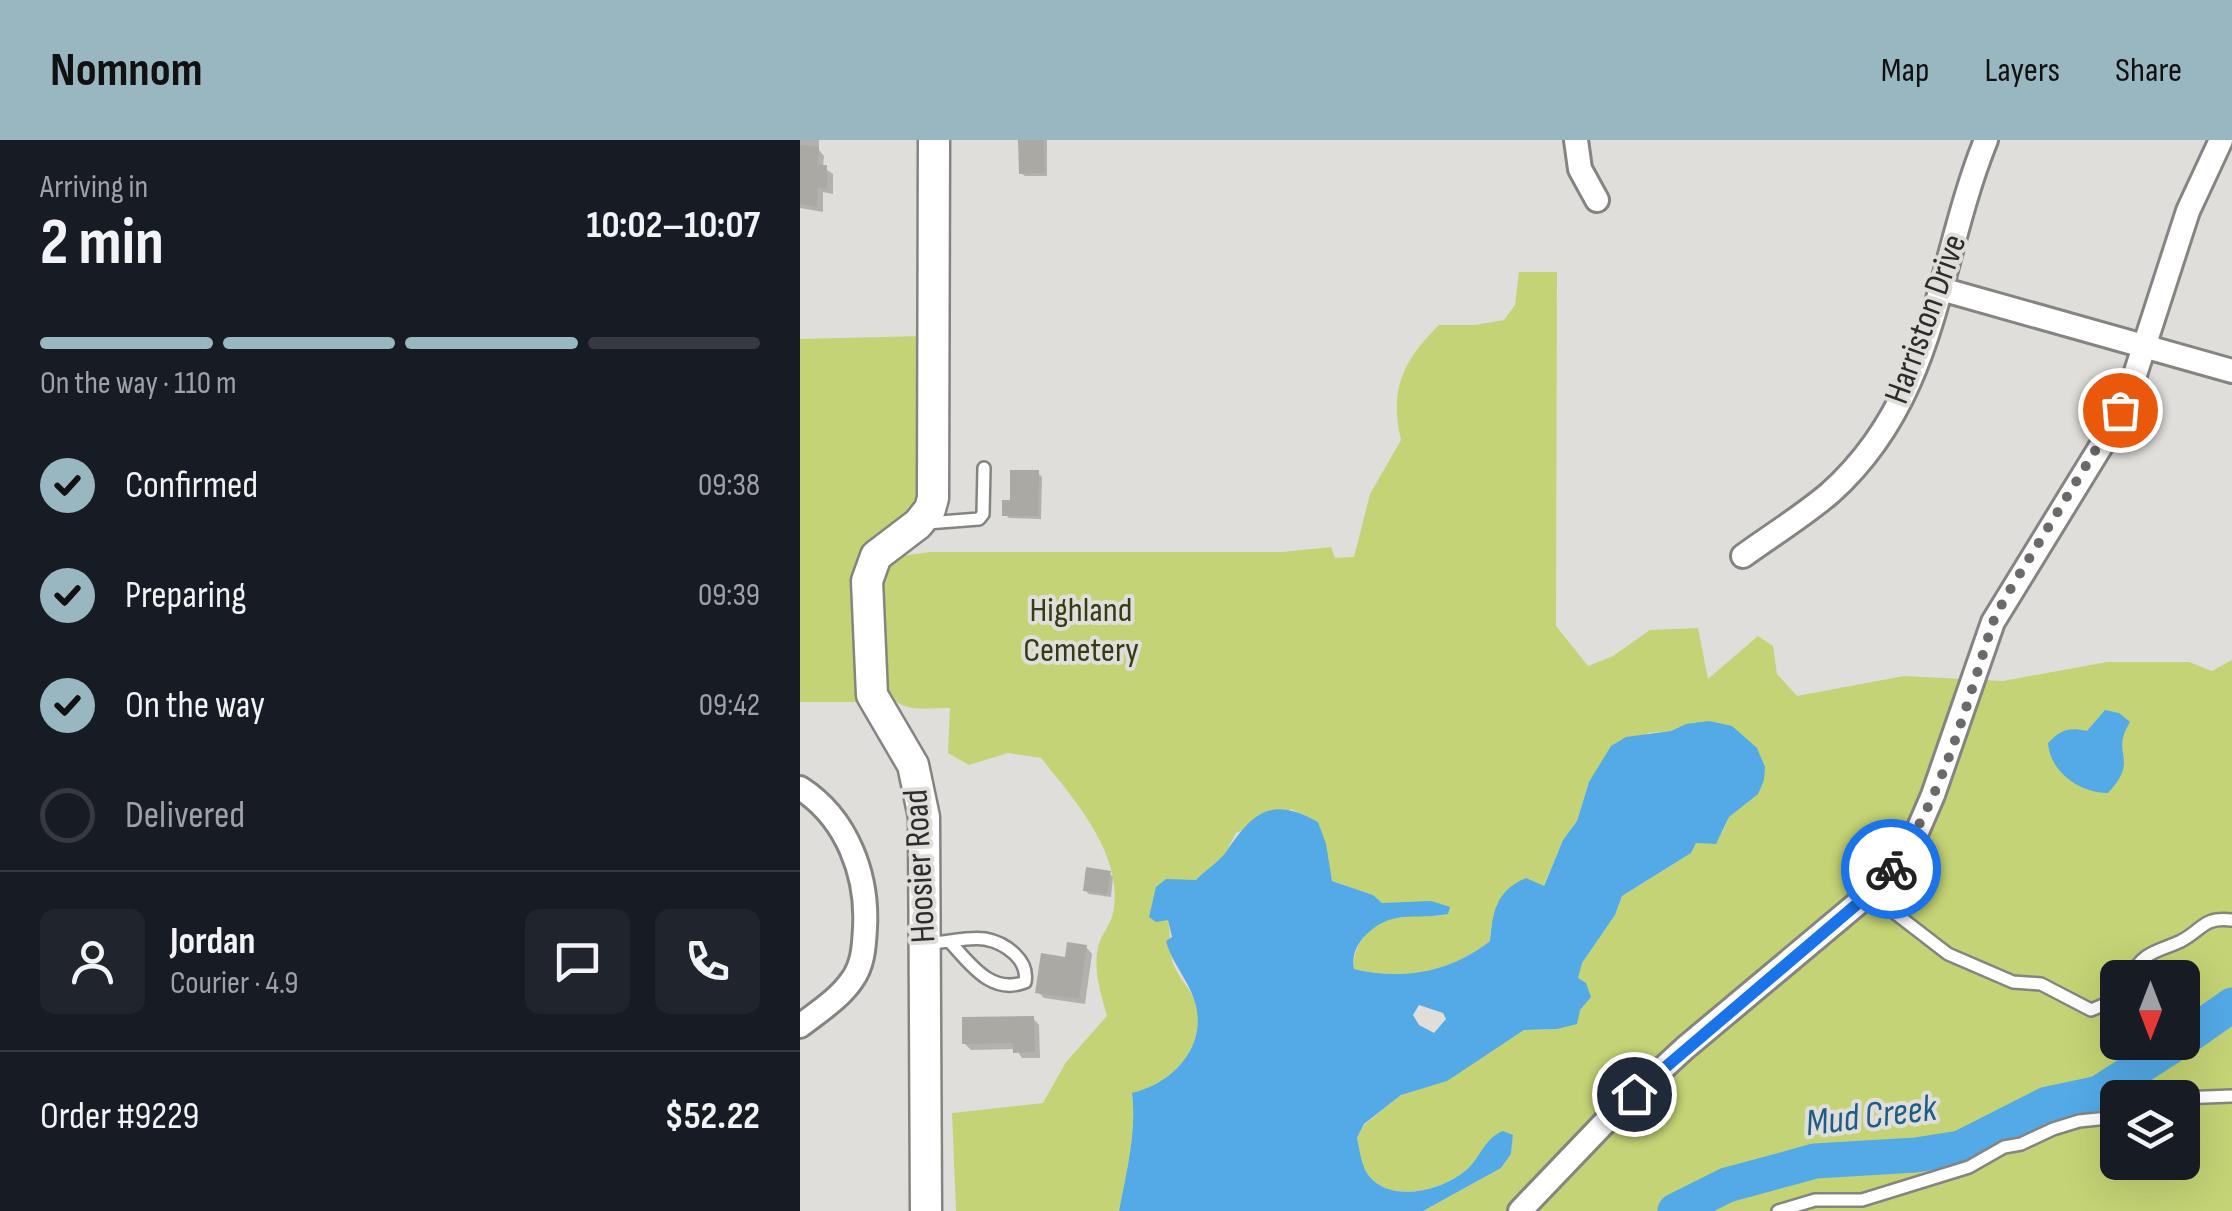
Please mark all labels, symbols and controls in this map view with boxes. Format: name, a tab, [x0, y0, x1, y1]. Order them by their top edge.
text: Nomnom	[50, 42, 202, 99]
text: Map	[1881, 49, 1929, 92]
text: Layers	[1984, 49, 2060, 92]
text: Share	[2115, 49, 2182, 92]
text: Arriving in	[40, 168, 148, 207]
text: 10:02–10:07	[587, 203, 760, 248]
text: 2 min	[40, 205, 164, 283]
street label: Harriston Drive	[1876, 228, 1976, 410]
text: On the way · 110 m	[40, 364, 237, 403]
pin	[2078, 368, 2163, 453]
icon: bag	[2093, 383, 2148, 438]
icon: check	[40, 458, 95, 513]
text: Confirmed	[125, 463, 258, 508]
text: 09:38	[698, 466, 760, 505]
icon: check	[40, 568, 95, 623]
text: Preparing	[125, 573, 246, 618]
text: 09:39	[698, 576, 760, 615]
park label: Highland Cemetery	[1023, 589, 1139, 672]
icon: check	[40, 678, 95, 733]
text: On the way	[125, 683, 265, 728]
text: 09:42	[699, 686, 760, 725]
street label: Hoosier Road	[895, 788, 945, 944]
text: Delivered	[125, 793, 245, 838]
courier	[1841, 819, 1941, 919]
icon: bike	[1864, 842, 1919, 897]
button: person	[40, 909, 145, 1014]
button: chat	[525, 909, 630, 1014]
button: phone	[655, 909, 760, 1014]
text: Jordan	[170, 919, 255, 964]
north arrow	[2100, 960, 2200, 1060]
map controls	[2100, 960, 2200, 1180]
text: Courier · 4.9	[170, 964, 298, 1003]
pin	[1592, 1052, 1677, 1137]
icon: home	[1607, 1067, 1662, 1122]
button: layers	[2100, 1080, 2200, 1180]
water label: Mud Creek	[1803, 1085, 1941, 1146]
text: Order #9229	[40, 1094, 199, 1139]
text: $52.22	[665, 1094, 760, 1139]

